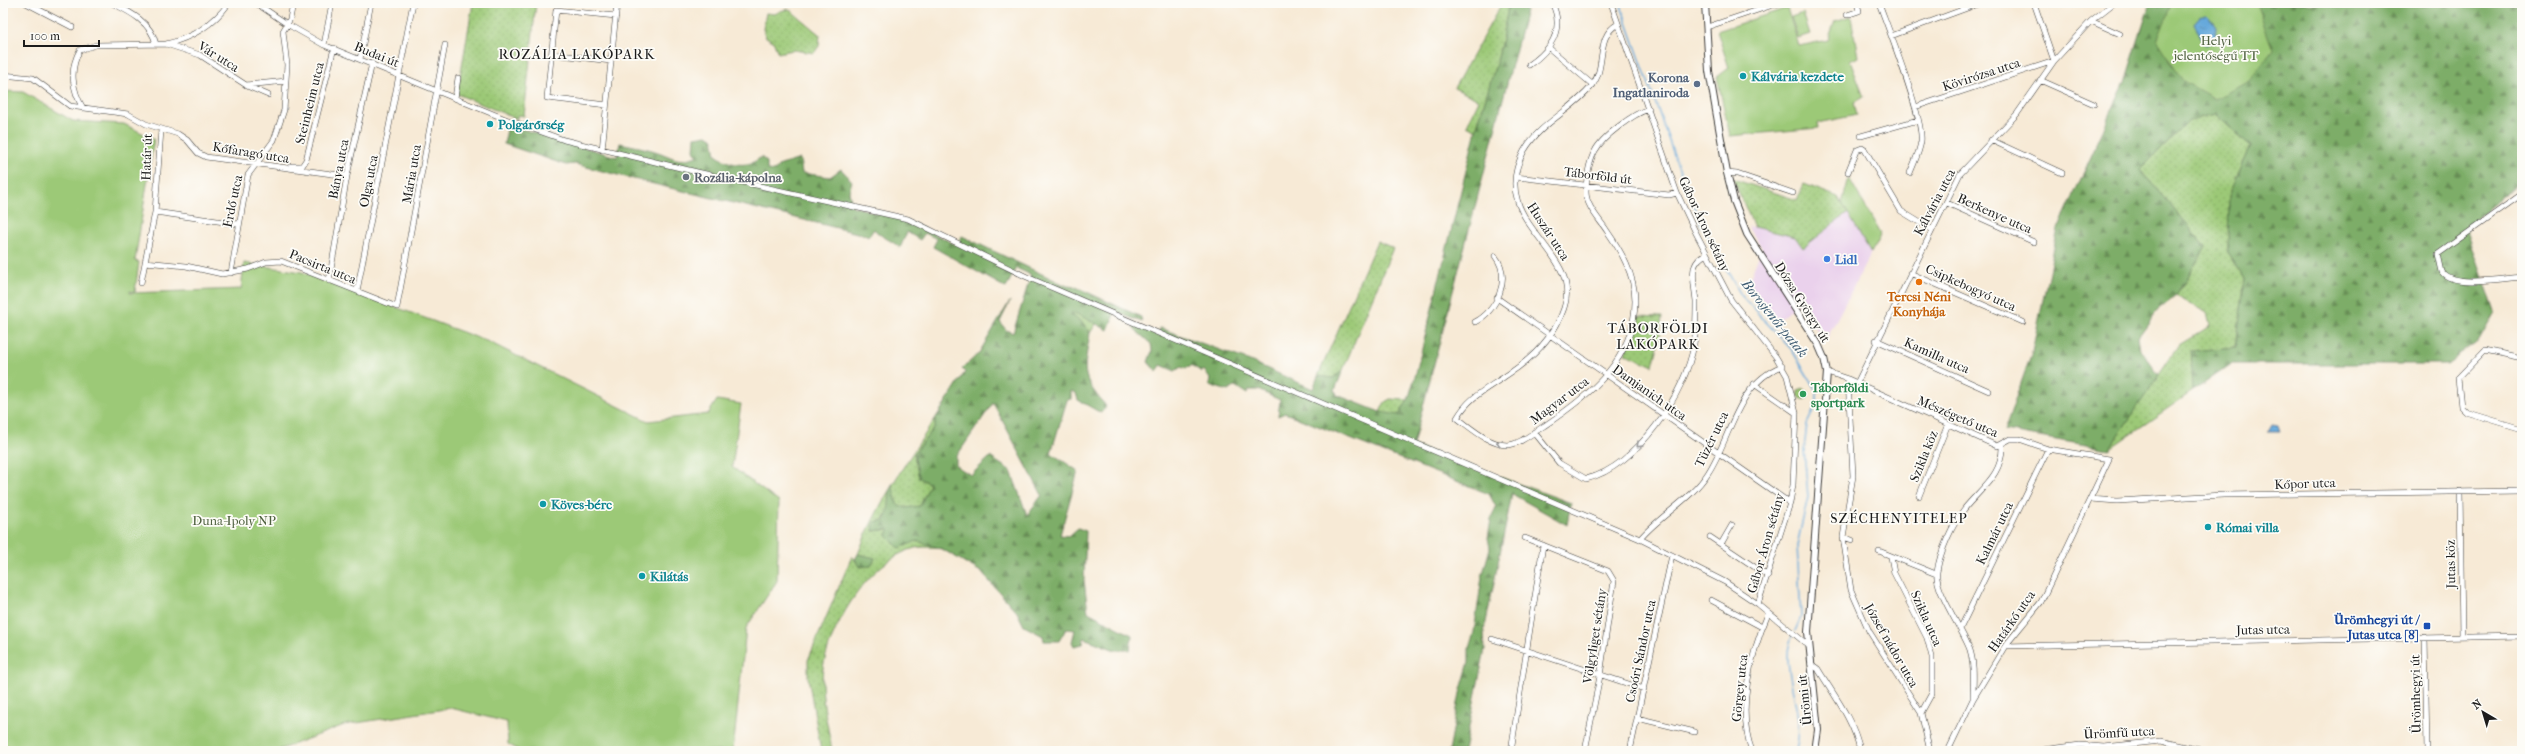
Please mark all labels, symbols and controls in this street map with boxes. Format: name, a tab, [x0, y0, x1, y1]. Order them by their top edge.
scale bar	[24, 22, 99, 48]
text: 100 m	[30, 29, 60, 43]
park label: Helyi jelentőségű TT	[2172, 33, 2259, 63]
street label: Vár utca	[195, 37, 243, 75]
street label: Budai út	[352, 39, 402, 70]
district label: ROZÁLIA LAKÓPARK	[499, 45, 655, 63]
street label: Kövirózsa utca	[1940, 55, 2023, 94]
street label: Steinheim utca	[292, 60, 327, 146]
place label: Kálvária kezdete	[1751, 69, 1844, 84]
place label: Korona Ingatlaniroda	[1613, 70, 1690, 101]
marker: Kálvária kezdete	[1738, 71, 1748, 81]
marker: Korona Ingatlaniroda	[1692, 79, 1702, 89]
place label: Polgárőrség	[498, 117, 565, 133]
marker: Polgárőrség	[485, 119, 495, 129]
street label: Határ út	[138, 133, 155, 181]
street label: Bánya utca	[325, 137, 352, 200]
street label: Kőfaragó utca	[211, 139, 291, 166]
street label: Mária utca	[399, 142, 424, 205]
street label: Olga utca	[356, 153, 381, 209]
street label: Táborföld út	[1563, 164, 1633, 187]
street label: Kálvária utca	[1911, 165, 1959, 238]
place label: Rozália-kápolna	[694, 170, 783, 186]
street label: Erdő utca	[220, 172, 246, 229]
marker: Rozália-kápolna	[681, 172, 691, 182]
street label: Gábor Áron sétány	[1676, 174, 1734, 275]
street label: Berkenye utca	[1955, 190, 2035, 237]
street label: Huszár utca	[1524, 199, 1573, 264]
street label: Pacsirta utca	[287, 246, 359, 287]
place label: Lidl	[1835, 252, 1858, 267]
marker: Lidl	[1822, 254, 1832, 264]
street label: Dózsa György út	[1772, 259, 1834, 346]
street label: Csipkebogyó utca	[1923, 261, 2019, 315]
water label: Borosjenői-patak	[1737, 275, 1811, 361]
marker: Tercsi Néni Konyhája	[1914, 277, 1924, 287]
place label: Tercsi Néni Konyhája	[1886, 289, 1951, 320]
district label: TÁBORFÖLDI LAKÓPARK	[1607, 319, 1709, 353]
street label: Kamilla utca	[1902, 334, 1973, 377]
street label: Damjanich utca	[1610, 361, 1690, 424]
street label: Magyar utca	[1527, 373, 1592, 427]
place label: Táborföldi sportpark	[1810, 380, 1869, 411]
marker: Táborföldi sportpark	[1798, 389, 1808, 399]
street label: Mészégető utca	[1915, 393, 2001, 441]
street label: Tüzér utca	[1692, 408, 1732, 469]
street label: Szikla köz	[1906, 428, 1941, 484]
one-way arrow	[1495, 439, 1502, 448]
one-way arrow	[1636, 440, 1644, 448]
street label: Kőpor utca	[2274, 475, 2337, 492]
street label: Gábor Áron sétány	[1744, 490, 1787, 595]
place label: Köves-bérc	[551, 497, 612, 512]
street label: Kalmár utca	[1973, 498, 2017, 567]
marker: Köves-bérc	[538, 499, 548, 509]
district label: SZÉCHENYITELEP	[1830, 509, 1968, 527]
park label: Duna-Ipoly NP	[192, 513, 276, 528]
place label: Római villa	[2216, 520, 2280, 535]
marker: Római villa	[2203, 522, 2213, 532]
street label: Jutas köz	[2443, 539, 2458, 590]
place label: Kilátás	[650, 569, 689, 584]
marker: Kilátás	[637, 571, 647, 581]
street label: Völgyliget sétány	[1579, 586, 1610, 686]
street label: Határkő utca	[1985, 587, 2039, 655]
street label: Szikla utca	[1908, 588, 1946, 649]
street label: Csoóri Sándor utca	[1622, 597, 1659, 704]
street label: József nádor utca	[1861, 600, 1922, 691]
place label: Ürömhegyi út / Jutas utca [8]	[2333, 612, 2421, 643]
marker: Ürömhegyi út / Jutas utca [8]	[2422, 621, 2432, 631]
street label: Jutas utca	[2235, 622, 2291, 637]
street label: Görgey utca	[1728, 653, 1751, 723]
street label: Ürömhegyi út	[2407, 654, 2424, 734]
street label: Ürömi út	[1794, 673, 1815, 726]
north arrow	[2463, 692, 2503, 732]
text: N	[2470, 696, 2485, 712]
street label: Ürömfű utca	[2083, 723, 2156, 742]

